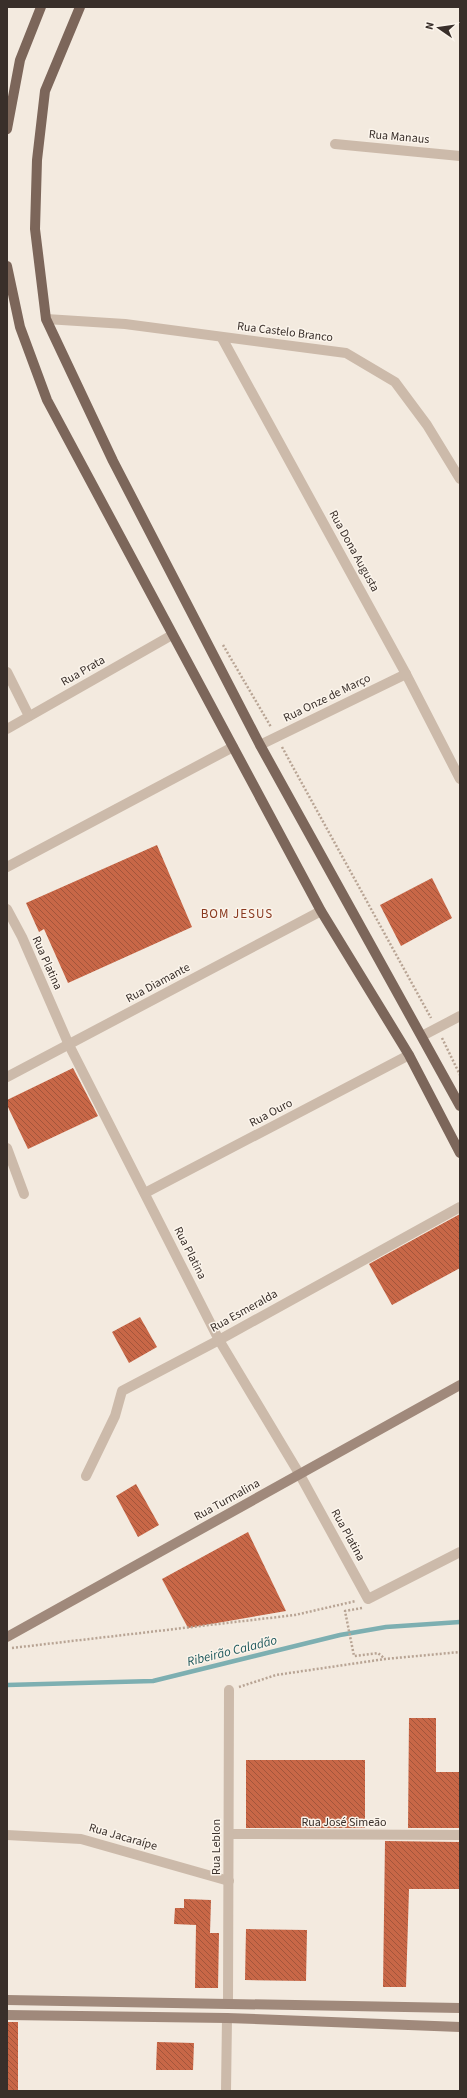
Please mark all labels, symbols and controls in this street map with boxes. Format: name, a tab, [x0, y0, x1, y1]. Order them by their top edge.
north arrow	[419, 8, 459, 48]
text: N	[422, 21, 438, 31]
street label: Rua Manaus	[368, 126, 430, 148]
street label: Rua Castelo Branco	[236, 318, 334, 346]
street label: Rua Dona Augusta	[325, 507, 383, 595]
street label: Rua Prata	[58, 652, 108, 690]
street label: Rua Onze de Março	[280, 669, 374, 727]
district label: BOM JESUS	[201, 905, 273, 923]
street label: Rua Platina	[28, 933, 66, 993]
street label: Rua Diamante	[123, 959, 193, 1007]
street label: Rua Ouro	[246, 1094, 296, 1132]
street label: Rua Platina	[169, 1224, 211, 1282]
street label: Rua Esmeralda	[207, 1285, 281, 1337]
street label: Rua Turmalina	[191, 1475, 263, 1525]
street label: Rua Platina	[327, 1506, 369, 1564]
water label: Ribeirão Caladão	[185, 1631, 279, 1671]
street label: Rua José Simeão	[301, 1814, 387, 1831]
street label: Rua Jacaraípe	[87, 1819, 159, 1855]
street label: Rua Leblon	[208, 1819, 225, 1875]

